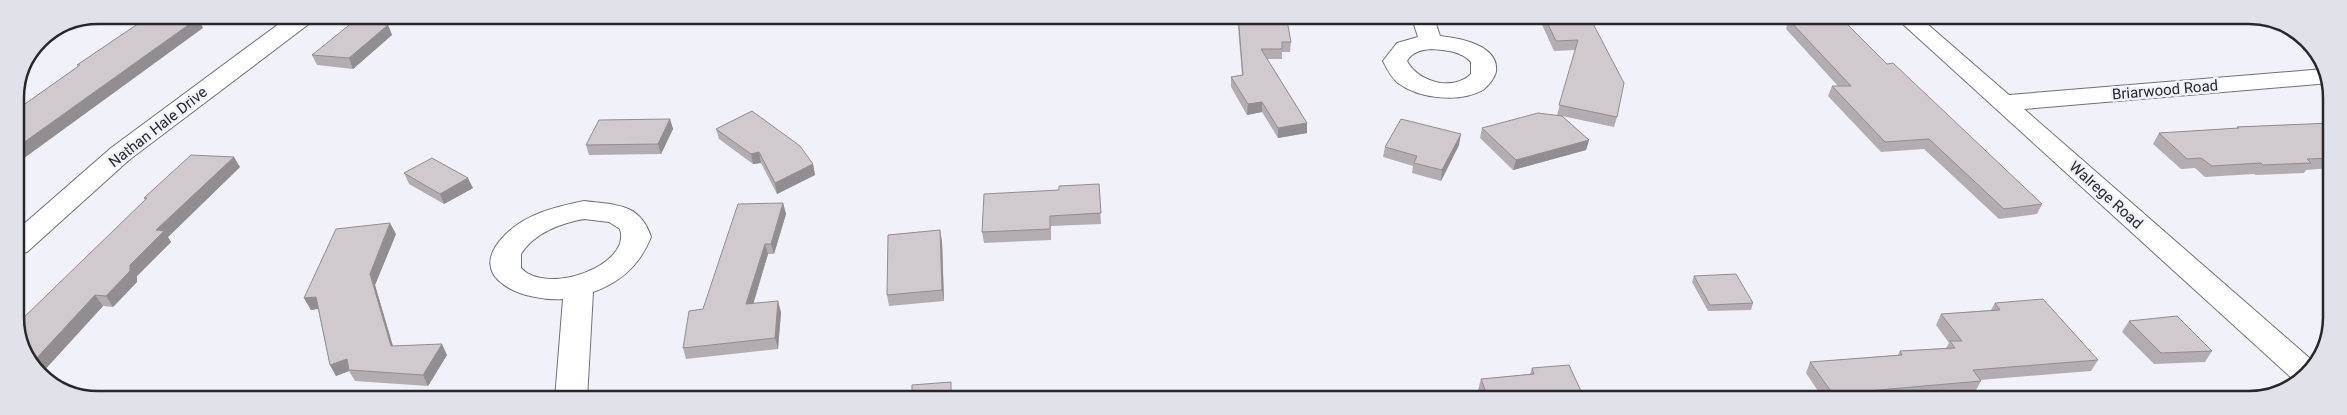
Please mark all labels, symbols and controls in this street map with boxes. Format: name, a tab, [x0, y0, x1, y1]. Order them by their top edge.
street label: Briarwood Road	[2111, 76, 2219, 104]
street label: Nathan Hale Drive	[105, 83, 211, 171]
street label: Walrege Road	[2066, 157, 2146, 233]

